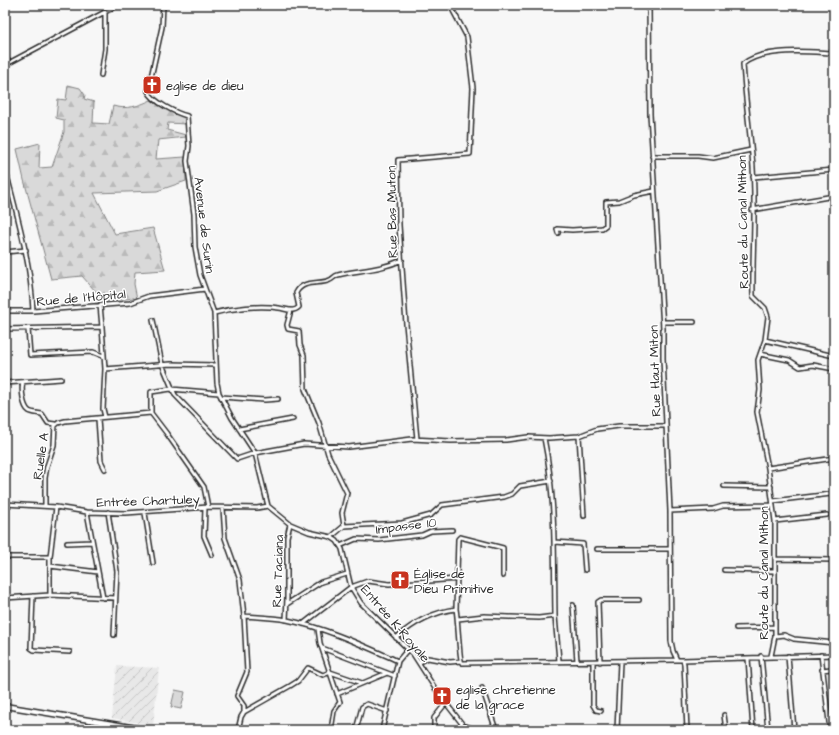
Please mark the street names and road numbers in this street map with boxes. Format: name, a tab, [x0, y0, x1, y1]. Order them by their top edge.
street label: Route du Canal Mithon	[733, 155, 753, 289]
street label: Rue Bas Muton	[382, 165, 402, 258]
street label: Avenue de Surin	[189, 176, 219, 275]
street label: Rue de l'Hôpital	[36, 285, 126, 311]
street label: Rue Haut Miton	[644, 324, 666, 417]
street label: Ruelle A	[28, 431, 54, 481]
street label: Entrée Chartuley	[96, 490, 200, 513]
street label: Route du Canal Mithon	[755, 506, 773, 640]
street label: Impasse 10	[375, 513, 438, 539]
street label: Rue Taciana	[268, 534, 288, 608]
street label: Entrée K-Royale	[356, 581, 434, 667]

